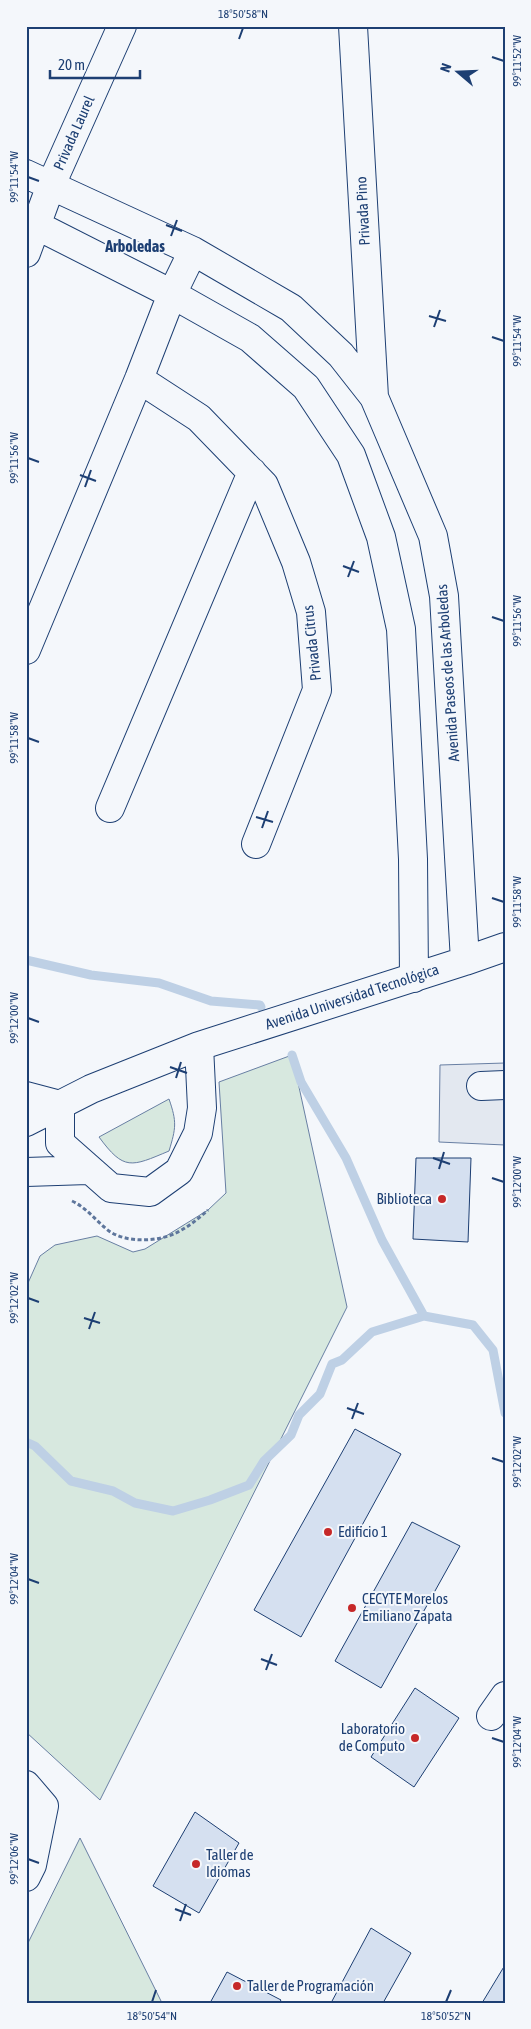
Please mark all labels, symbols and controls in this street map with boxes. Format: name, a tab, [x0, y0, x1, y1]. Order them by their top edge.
text: 18°50'58"N	[218, 7, 268, 21]
text: 99°11'52"W	[510, 35, 524, 87]
scale bar	[50, 48, 140, 80]
north arrow	[434, 48, 484, 98]
text: 20 m	[58, 56, 85, 73]
text: N	[437, 61, 455, 74]
street label: Privada Laurel	[50, 93, 98, 173]
text: 99°11'54"W	[7, 151, 21, 203]
street label: Privada Pino	[352, 176, 373, 246]
district label: Arboledas	[104, 237, 165, 255]
text: 99°11'54"W	[510, 315, 524, 367]
text: 99°11'56"W	[7, 432, 21, 484]
street label: Avenida Paseos de las Arboledas	[433, 584, 462, 762]
text: 99°11'56"W	[510, 595, 524, 647]
street label: Privada Citrus	[299, 604, 324, 682]
text: 99°11'58"W	[7, 712, 21, 764]
text: 99°11'58"W	[510, 876, 524, 928]
street label: Avenida Universidad Tecnológica	[263, 960, 441, 1033]
text: 99°12'00"W	[7, 992, 21, 1044]
text: 99°12'00"W	[510, 1156, 524, 1208]
place label: Biblioteca	[376, 1190, 432, 1207]
marker: Biblioteca	[436, 1193, 448, 1205]
text: 99°12'02"W	[7, 1272, 21, 1324]
text: 99°12'02"W	[510, 1436, 524, 1488]
place label: Edificio 1	[338, 1523, 388, 1540]
marker: Edificio 1	[322, 1526, 334, 1538]
text: 99°12'04"W	[7, 1553, 21, 1605]
place label: CECYTE Morelos Emiliano Zapata	[362, 1590, 453, 1624]
marker: CECYTE Morelos Emiliano Zapata	[346, 1602, 358, 1614]
text: 99°12'04"W	[510, 1716, 524, 1768]
place label: Laboratorio de Computo	[339, 1720, 405, 1754]
marker: Laboratorio de Computo	[409, 1732, 421, 1744]
text: 99°12'06"W	[7, 1833, 21, 1885]
place label: Taller de Idiomas	[206, 1846, 254, 1880]
marker: Taller de Idiomas	[190, 1858, 202, 1870]
place label: Taller de Programación	[247, 1977, 374, 1994]
marker: Taller de Programación	[231, 1980, 243, 1992]
text: 18°50'54"N	[127, 2009, 177, 2023]
text: 18°50'52"N	[421, 2009, 471, 2023]

